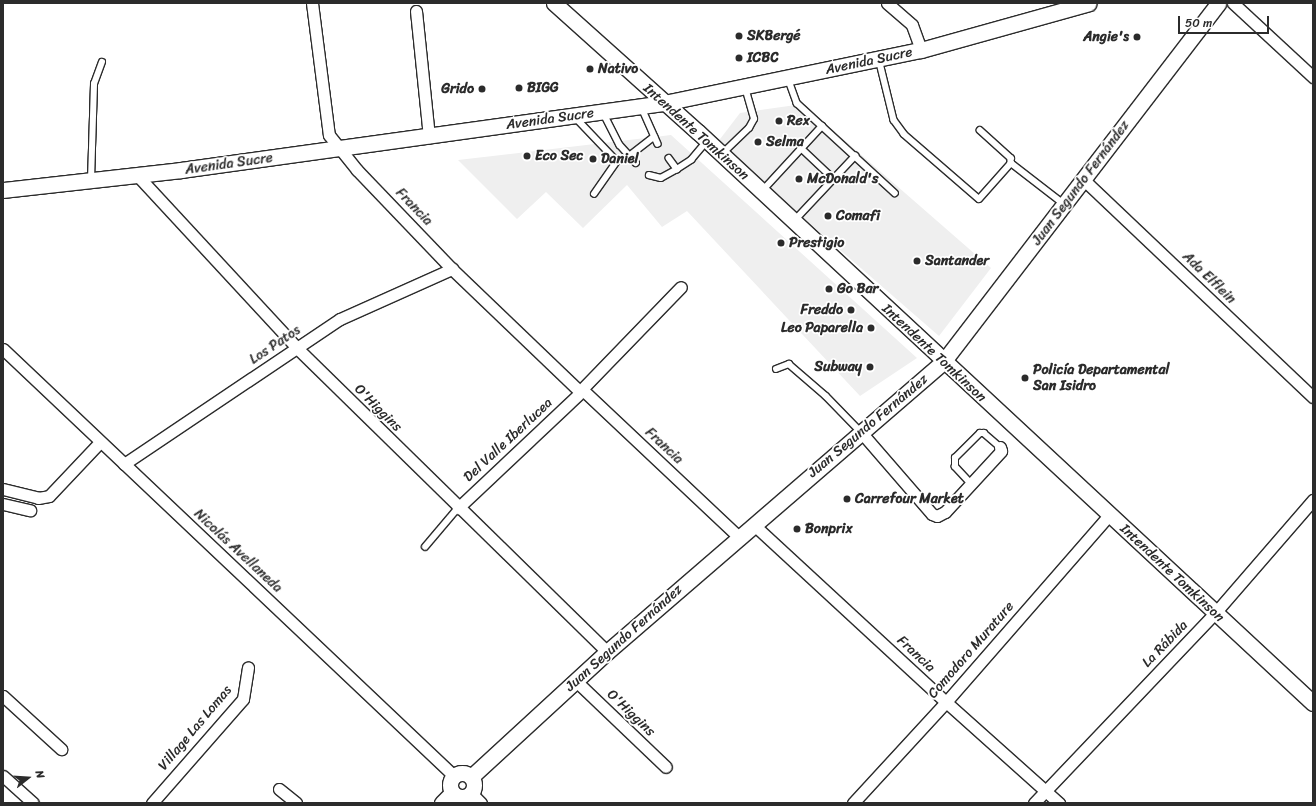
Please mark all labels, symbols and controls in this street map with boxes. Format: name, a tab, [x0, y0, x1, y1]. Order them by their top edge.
scale bar	[1180, 8, 1271, 34]
text: 50 m	[1185, 12, 1212, 34]
place label: SKBergé	[747, 28, 800, 44]
place label: Angie's	[1083, 29, 1129, 45]
marker: SKBergé	[734, 31, 744, 41]
marker: Angie's	[1132, 32, 1142, 42]
street label: Avenida Sucre	[824, 44, 914, 78]
place label: ICBC	[747, 50, 779, 66]
marker: ICBC	[734, 53, 744, 63]
place label: Nativo	[598, 61, 638, 77]
marker: Nativo	[585, 64, 595, 74]
place label: BIGG	[527, 80, 559, 96]
street label: Intendente Tomkinson	[640, 80, 752, 184]
place label: Grido	[441, 81, 474, 97]
marker: BIGG	[514, 83, 524, 93]
marker: Grido	[477, 84, 487, 94]
street label: Avenida Sucre	[505, 105, 595, 133]
place label: Rex	[787, 113, 810, 129]
marker: Rex	[774, 116, 784, 126]
street label: Juan Segundo Fernández	[1028, 117, 1134, 249]
place label: Selma	[766, 134, 804, 150]
marker: Selma	[753, 137, 763, 147]
place label: Eco Sec	[535, 148, 583, 164]
street label: Avenida Sucre	[184, 150, 274, 178]
marker: Eco Sec	[522, 151, 532, 161]
place label: Daniel	[601, 151, 639, 167]
marker: Daniel	[588, 154, 598, 164]
place label: McDonald's	[807, 171, 879, 187]
marker: McDonald's	[794, 174, 804, 184]
street label: Francia	[392, 185, 436, 229]
place label: Comafi	[836, 208, 880, 224]
marker: Comafi	[823, 211, 833, 221]
place label: Prestigio	[789, 235, 844, 251]
marker: Prestigio	[776, 238, 786, 248]
street label: Ada Elflein	[1179, 248, 1239, 308]
place label: Santander	[925, 253, 989, 269]
marker: Santander	[912, 256, 922, 266]
place label: Go Bar	[837, 281, 878, 297]
marker: Go Bar	[824, 284, 834, 294]
street label: Intendente Tomkinson	[878, 300, 990, 406]
place label: Freddo	[801, 302, 843, 318]
marker: Freddo	[846, 305, 856, 315]
place label: Leo Paparella	[781, 320, 863, 336]
street label: Los Patos	[246, 322, 304, 368]
marker: Leo Paparella	[866, 323, 876, 333]
place label: Subway	[814, 359, 862, 375]
marker: Subway	[865, 362, 875, 372]
place label: Policía Departamental San Isidro	[1033, 362, 1169, 394]
street label: Juan Segundo Fernández	[804, 371, 932, 481]
marker: Policía Departamental San Isidro	[1020, 373, 1030, 383]
street label: O'Higgins	[351, 381, 405, 435]
street label: Del Valle Iberlucea	[460, 395, 556, 485]
street label: Francia	[642, 424, 686, 468]
place label: Carrefour Market	[855, 491, 964, 507]
marker: Carrefour Market	[842, 494, 852, 504]
street label: Nicolás Avellaneda	[190, 506, 286, 596]
street label: Intendente Tomkinson	[1116, 520, 1228, 626]
place label: Bonprix	[805, 521, 853, 537]
marker: Bonprix	[792, 524, 802, 534]
street label: Juan Segundo Fernández	[562, 581, 686, 695]
street label: Comodoro Murature	[924, 598, 1018, 702]
street label: La Rábida	[1139, 617, 1191, 671]
street label: Francia	[894, 632, 938, 676]
street label: Village Las Lomas	[154, 682, 236, 774]
street label: O'Higgins	[604, 686, 658, 740]
north arrow	[8, 758, 48, 798]
text: N	[30, 768, 50, 781]

